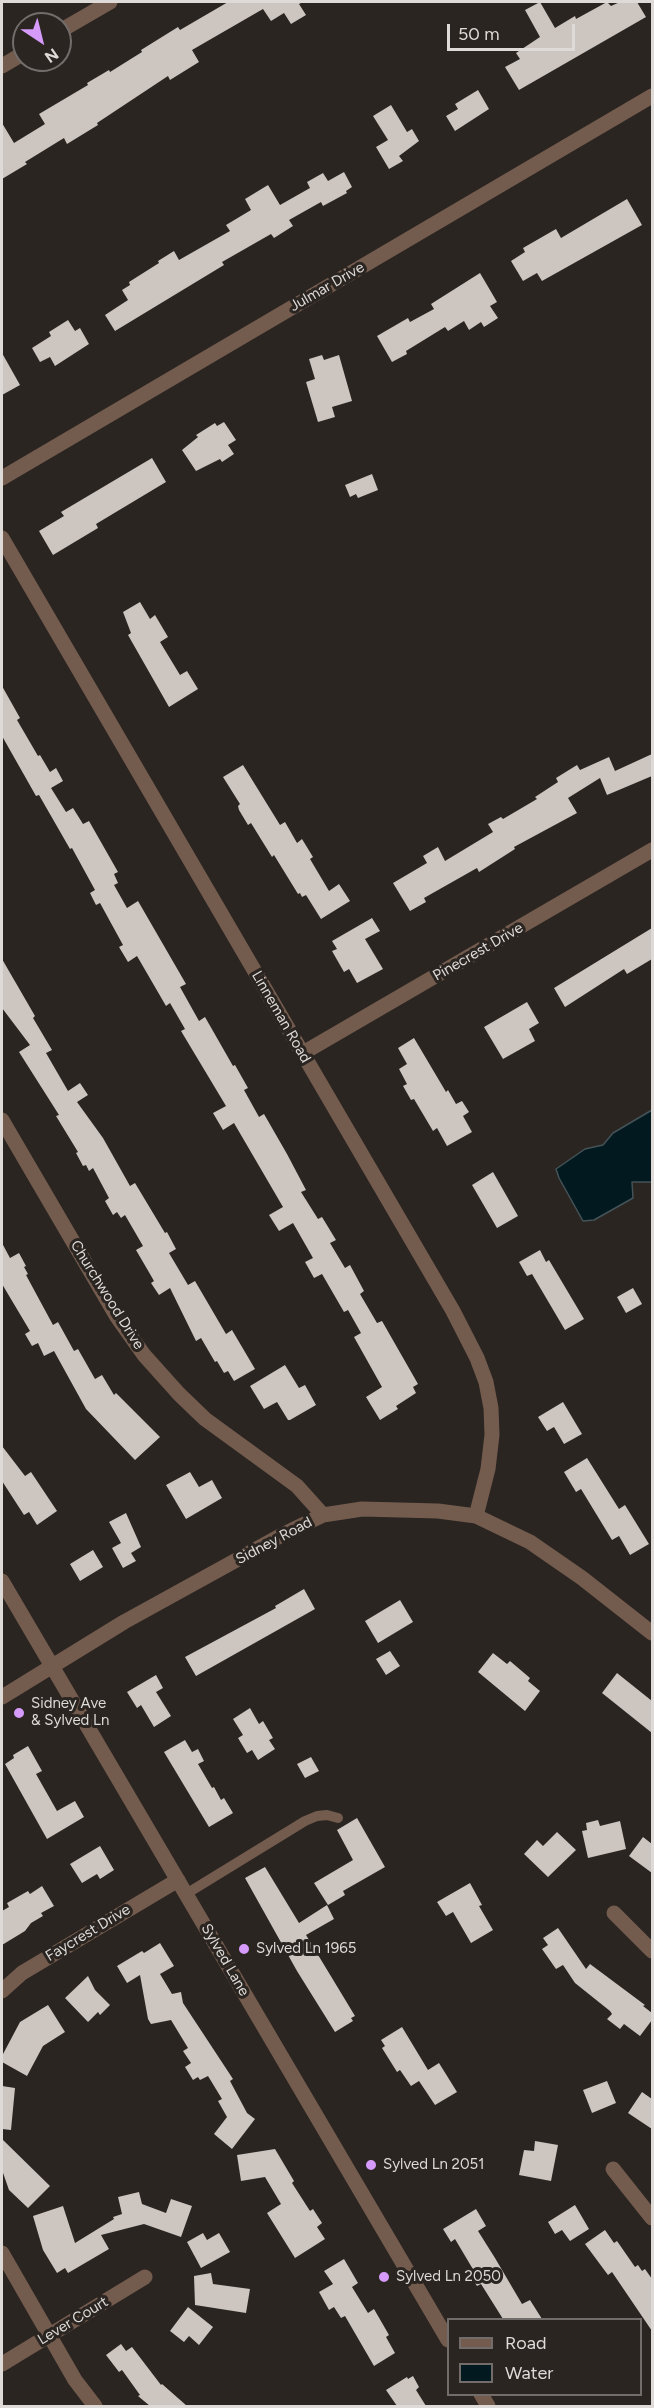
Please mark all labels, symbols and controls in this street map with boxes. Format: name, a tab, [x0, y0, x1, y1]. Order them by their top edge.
north arrow	[12, 12, 72, 72]
scale bar	[450, 12, 578, 50]
text: 50 m	[458, 23, 500, 45]
text: N	[41, 44, 62, 67]
street label: Julmar Drive	[286, 258, 368, 316]
street label: Pinecrest Drive	[430, 919, 526, 985]
street label: Linneman Road	[247, 968, 315, 1066]
street label: Churchwood Drive	[66, 1237, 148, 1353]
street label: Sidney Road	[233, 1513, 315, 1569]
place label: Sidney Ave & Sylved Ln	[31, 1695, 109, 1730]
marker: Sidney Ave & Sylved Ln	[12, 1706, 26, 1720]
street label: Faycrest Drive	[42, 1901, 134, 1965]
street label: Sylved Lane	[197, 1921, 253, 1999]
place label: Sylved Ln 1965	[256, 1940, 356, 1958]
marker: Sylved Ln 1965	[237, 1942, 251, 1956]
place label: Sylved Ln 2051	[383, 2156, 484, 2174]
marker: Sylved Ln 2051	[364, 2158, 378, 2172]
place label: Sylved Ln 2050	[396, 2268, 501, 2286]
marker: Sylved Ln 2050	[377, 2270, 391, 2284]
street label: Lever Court	[35, 2293, 111, 2349]
legend	[447, 2318, 642, 2396]
text: Road	[505, 2332, 546, 2354]
text: Water	[505, 2362, 553, 2384]

